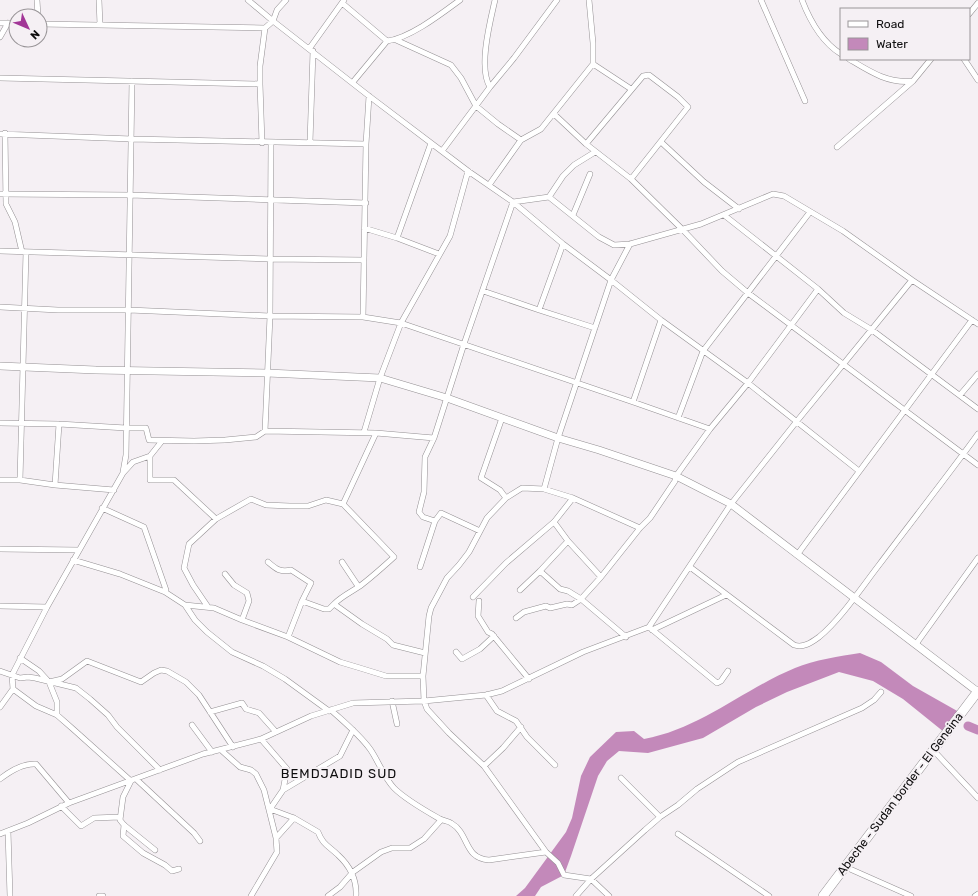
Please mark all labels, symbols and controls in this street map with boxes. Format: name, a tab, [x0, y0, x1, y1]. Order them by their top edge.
north arrow	[8, 8, 48, 48]
legend	[840, 8, 970, 60]
text: Road	[876, 17, 904, 31]
text: N	[27, 27, 42, 42]
text: Water	[876, 37, 908, 51]
street label: Abeche - Sudan border - El Geneina	[834, 710, 966, 878]
district label: BEMDJADID SUD	[281, 766, 397, 781]

